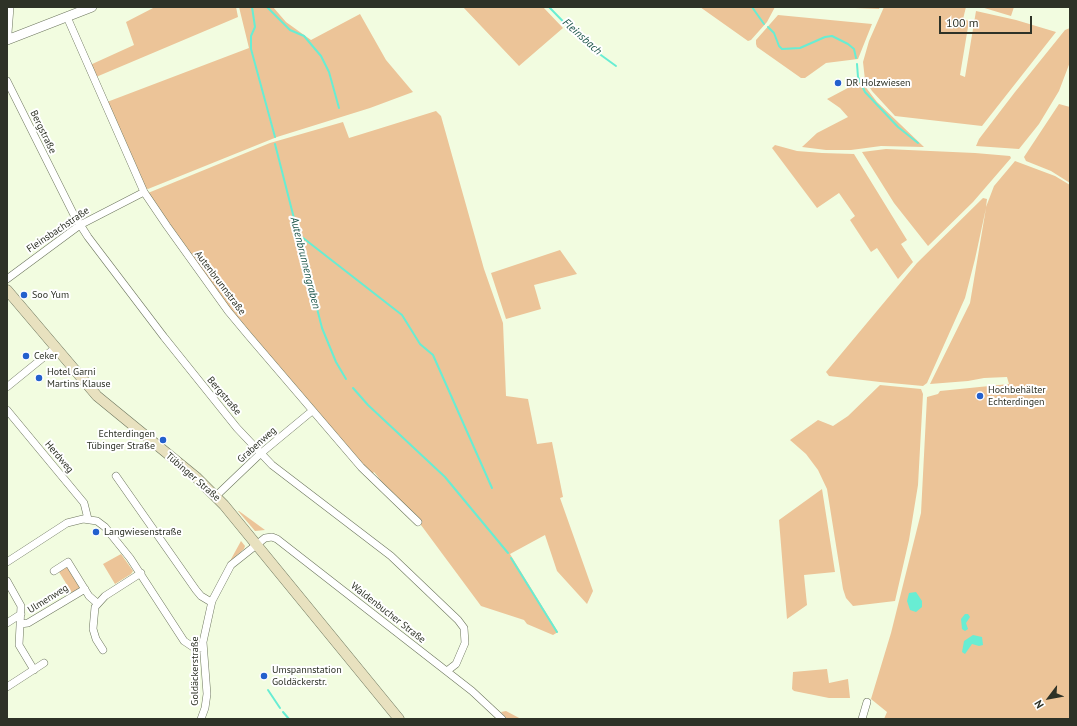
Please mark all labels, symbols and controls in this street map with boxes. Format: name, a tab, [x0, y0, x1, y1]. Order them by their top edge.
scale bar	[941, 8, 1034, 34]
text: 100 m	[946, 15, 979, 30]
water label: Fleinsbach	[560, 16, 604, 58]
place label: DR Holzwiesen	[846, 77, 910, 89]
marker: DR Holzwiesen	[833, 78, 843, 88]
street label: Bergstraße	[27, 108, 59, 156]
street label: Fleinsbachstraße	[24, 205, 92, 255]
water label: Autenbrunnengraben	[287, 216, 323, 310]
street label: Autenbrunnstraße	[192, 249, 248, 317]
place label: Soo Yum	[32, 289, 69, 301]
marker: Soo Yum	[19, 290, 29, 300]
place label: Ceker	[34, 350, 58, 362]
marker: Ceker	[21, 351, 31, 361]
place label: Hotel Garni Martins Klause	[47, 366, 111, 390]
marker: Hotel Garni Martins Klause	[34, 373, 44, 383]
street label: Bergstraße	[204, 374, 244, 418]
place label: Hochbehälter Echterdingen	[988, 384, 1046, 408]
marker: Hochbehälter Echterdingen	[975, 391, 985, 401]
street label: Grabenweg	[235, 424, 279, 466]
place label: Echterdingen Tübinger Straße	[87, 428, 155, 452]
marker: Echterdingen Tübinger Straße	[158, 435, 168, 445]
street label: Herdweg	[42, 439, 76, 475]
street label: Tübinger Straße	[163, 450, 223, 504]
place label: Langwiesenstraße	[104, 526, 182, 538]
marker: Langwiesenstraße	[91, 527, 101, 537]
street label: Waldenbucher Straße	[348, 580, 428, 646]
street label: Ulmenweg	[25, 582, 71, 616]
street label: Goldäckerstraße	[189, 636, 201, 706]
place label: Umspannstation Goldäckerstr.	[272, 664, 342, 688]
marker: Umspannstation Goldäckerstr.	[259, 671, 269, 681]
north arrow	[1029, 678, 1069, 718]
text: N	[1031, 698, 1047, 711]

